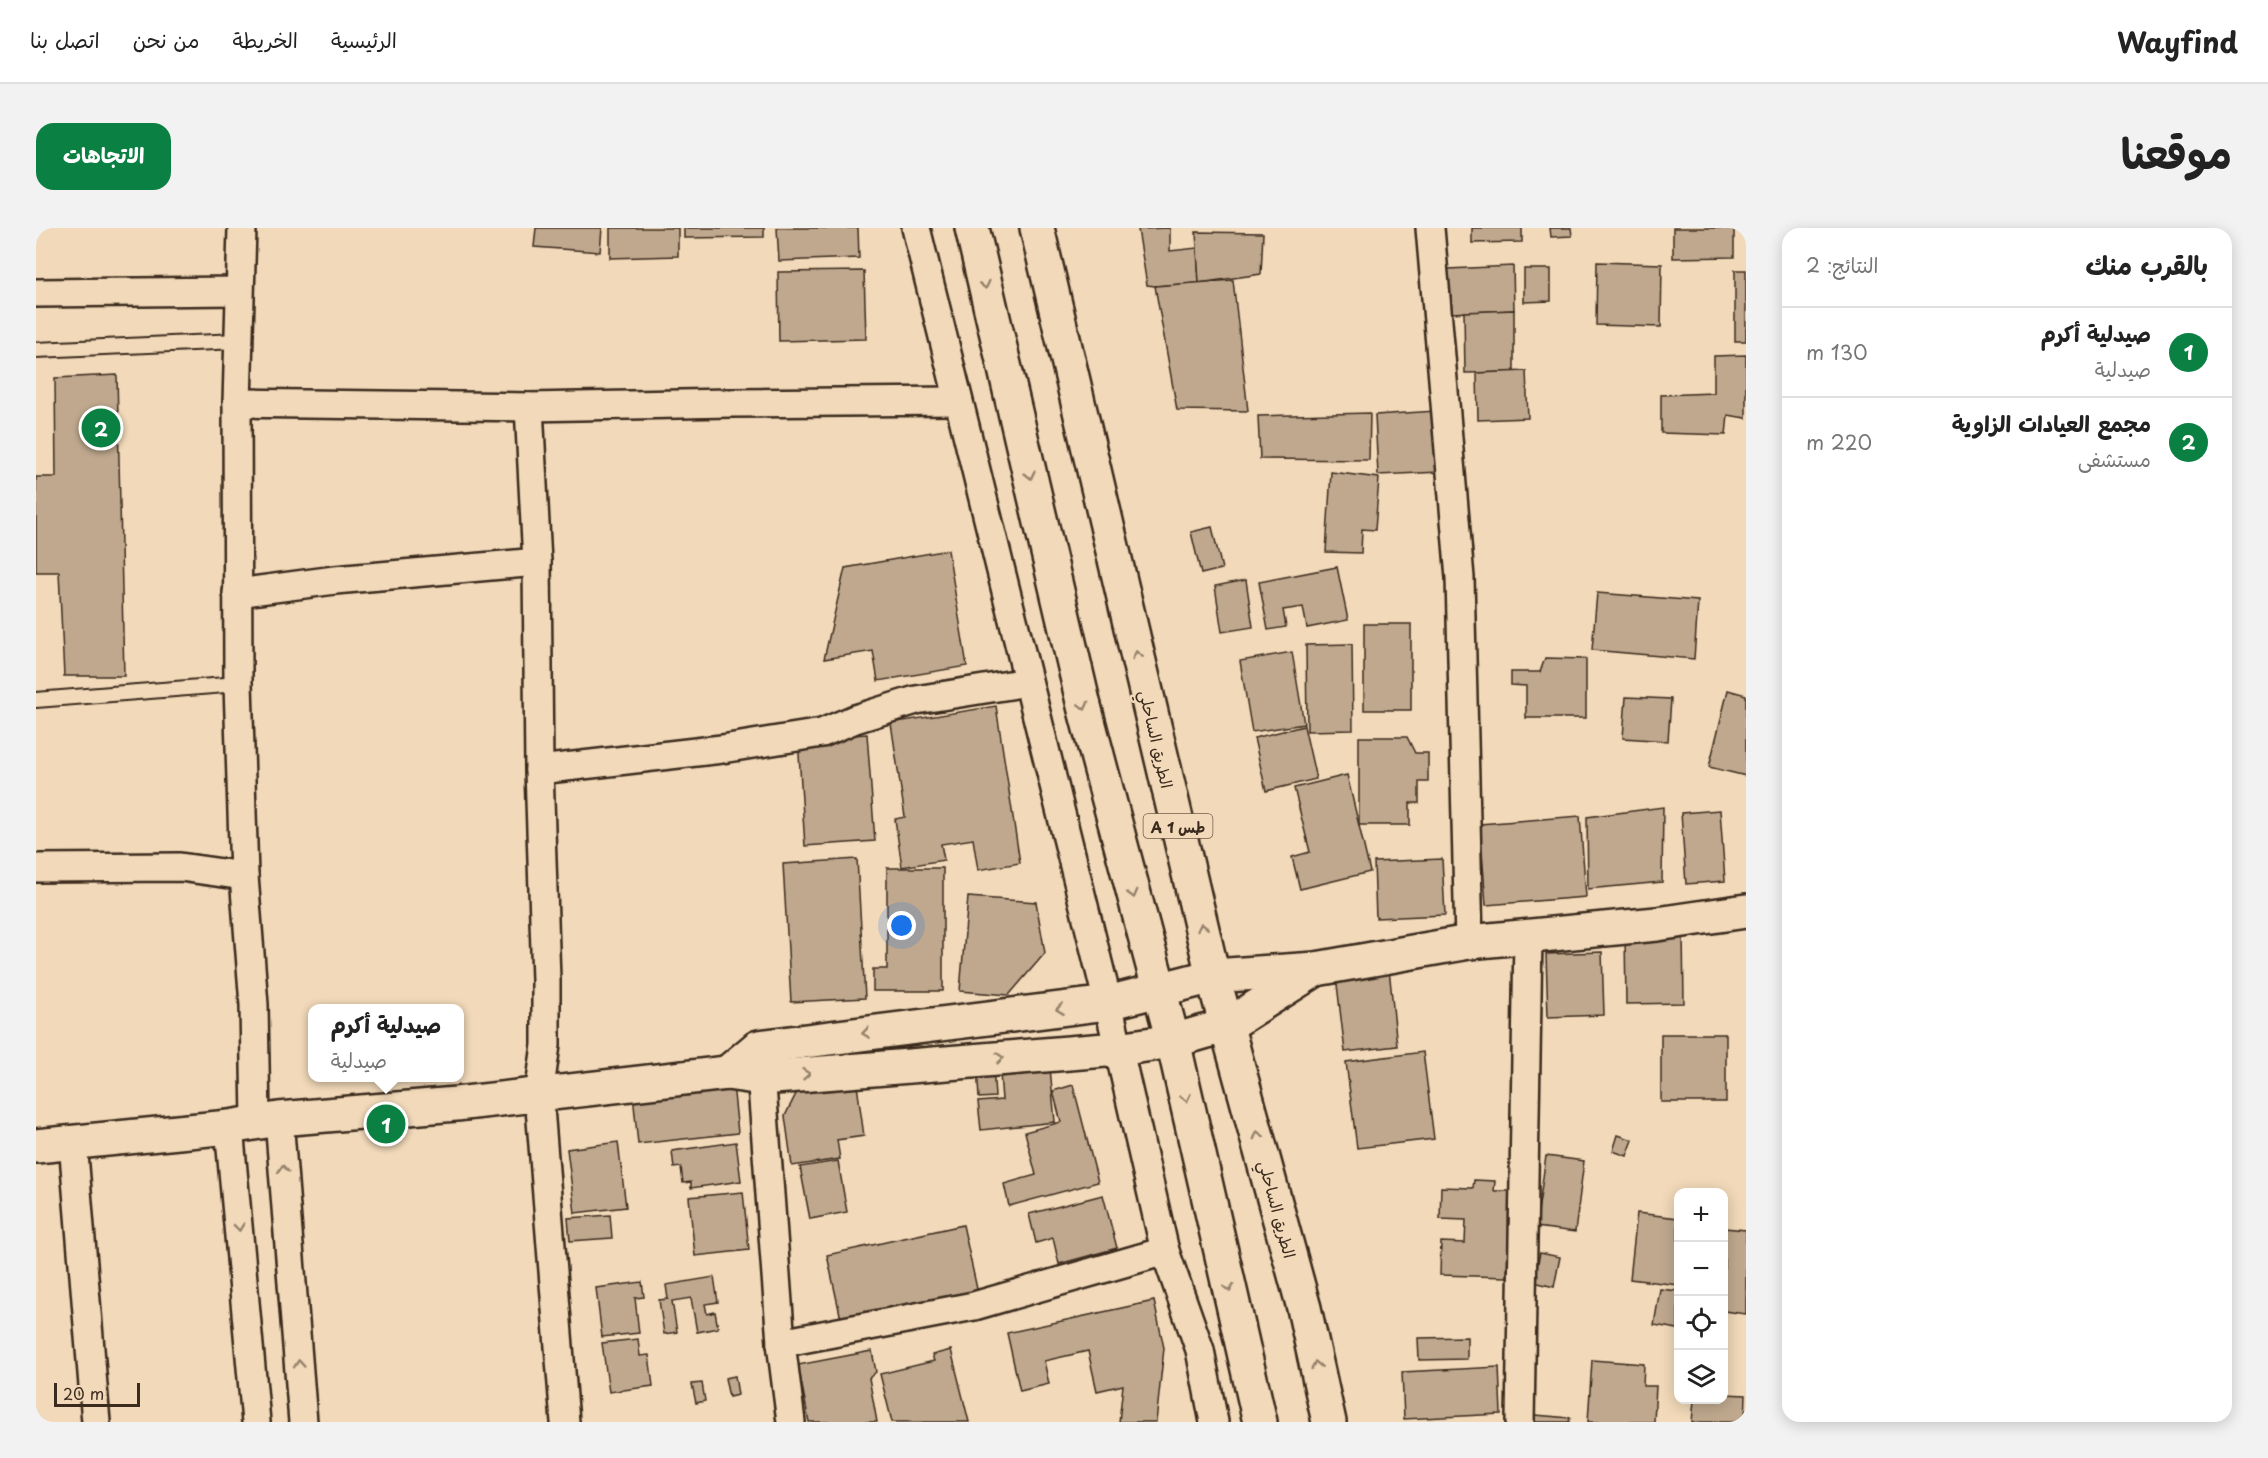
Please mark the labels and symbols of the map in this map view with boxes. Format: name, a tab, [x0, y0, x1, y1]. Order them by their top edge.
one-way arrow	[978, 280, 991, 290]
pin: 2	[82, 406, 120, 450]
one-way arrow	[1022, 470, 1035, 480]
one-way arrow	[1132, 650, 1145, 660]
street label: الطريق الساحلي	[1130, 687, 1180, 791]
one-way arrow	[1076, 700, 1089, 710]
road number: A 1 طس	[1144, 814, 1212, 838]
one-way arrow	[1126, 888, 1138, 899]
your location	[887, 911, 916, 940]
one-way arrow	[1196, 922, 1209, 932]
one-way arrow	[1055, 1002, 1064, 1015]
one-way arrow	[862, 1026, 871, 1039]
one-way arrow	[996, 1052, 1005, 1065]
one-way arrow	[801, 1068, 811, 1081]
one-way arrow	[1178, 1093, 1191, 1103]
pin: 1	[366, 1102, 406, 1146]
one-way arrow	[1252, 1130, 1265, 1140]
street label: الطريق الساحلي	[1250, 1158, 1303, 1262]
one-way arrow	[277, 1165, 290, 1174]
one-way arrow	[232, 1222, 245, 1231]
one-way arrow	[1222, 1283, 1235, 1293]
one-way arrow	[293, 1359, 306, 1368]
one-way arrow	[1311, 1360, 1324, 1370]
scale bar	[54, 1380, 140, 1408]

